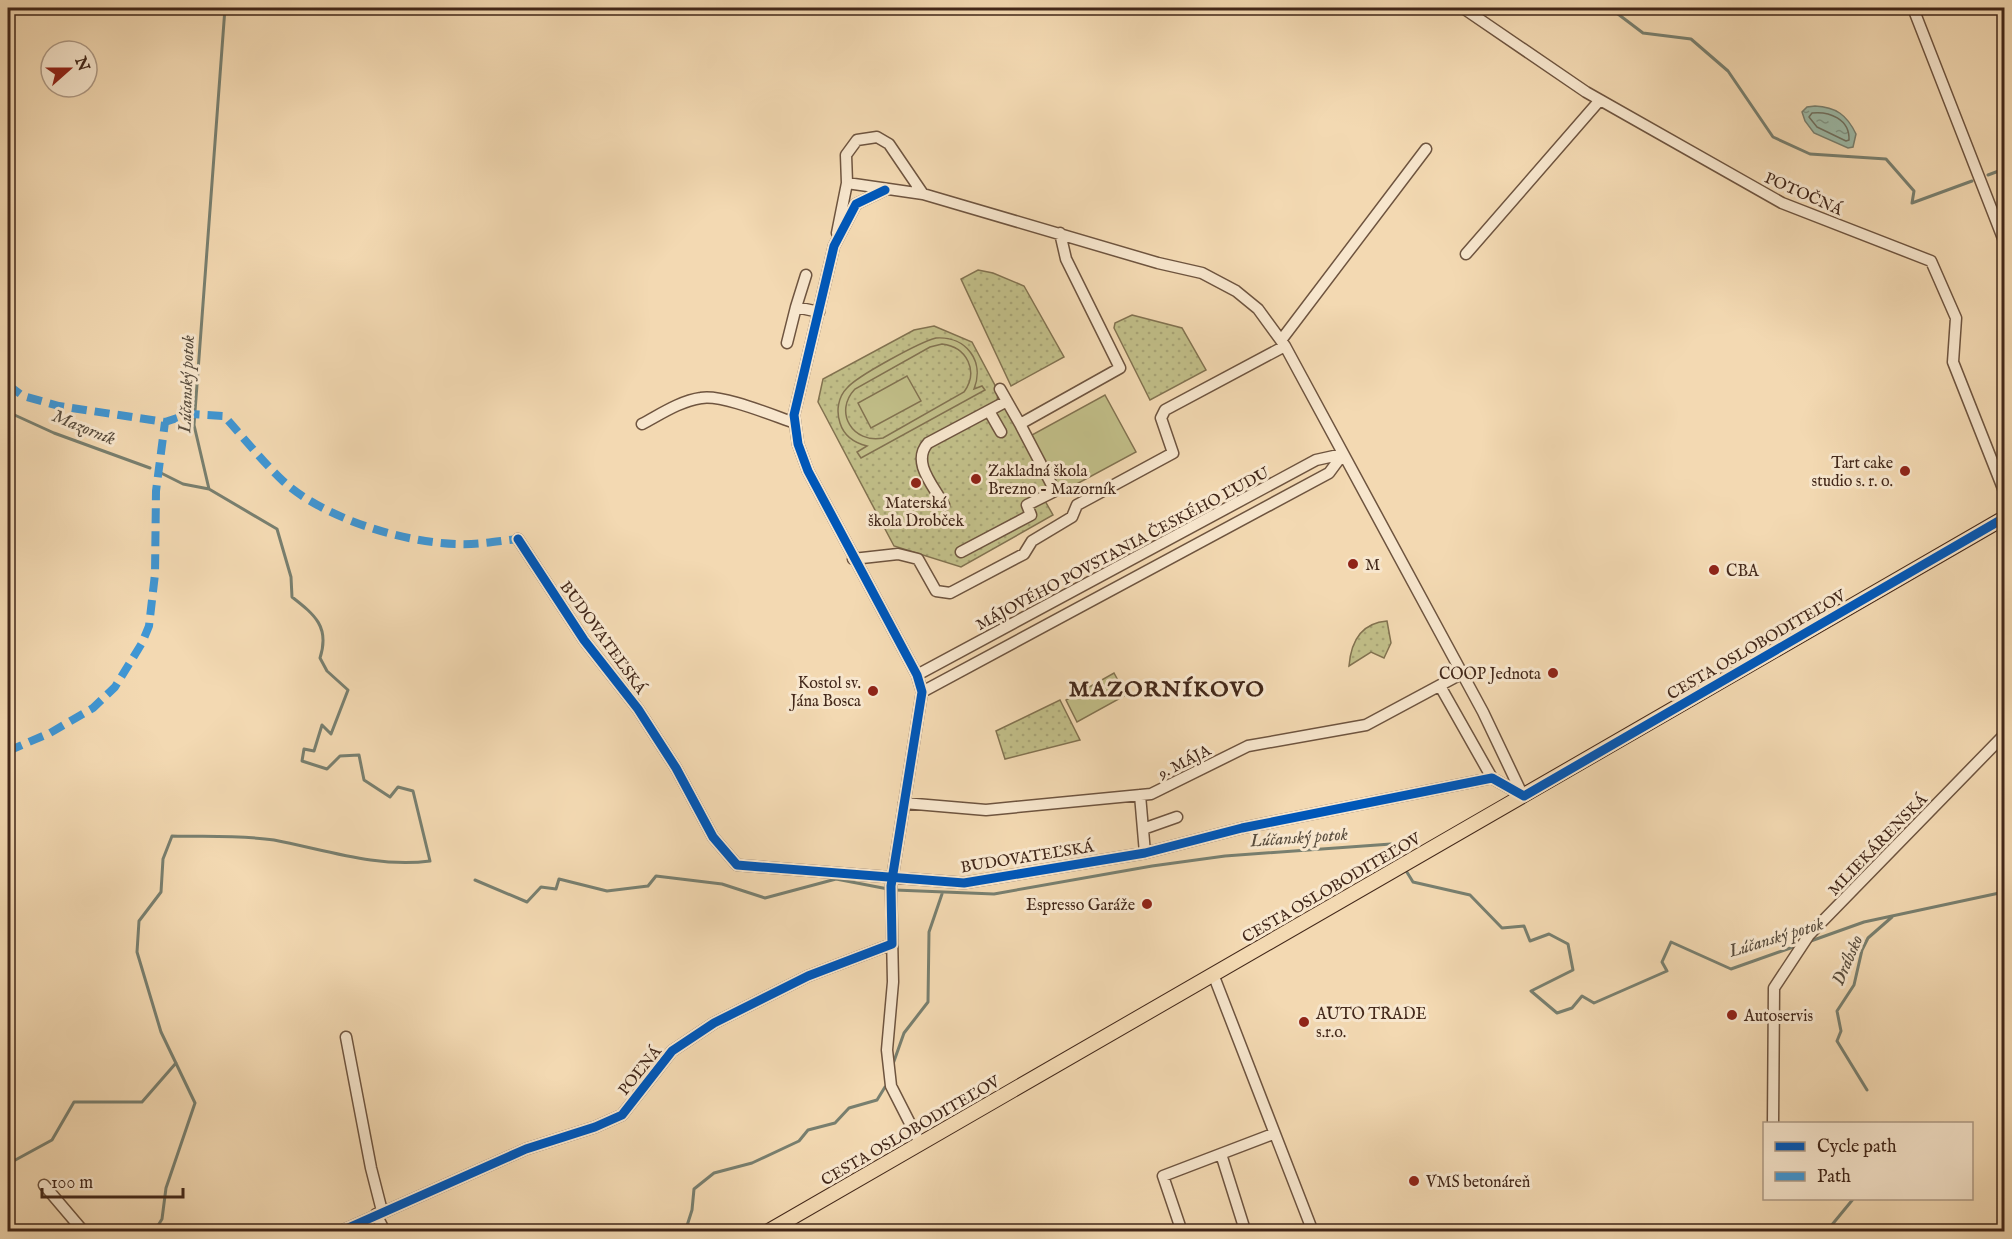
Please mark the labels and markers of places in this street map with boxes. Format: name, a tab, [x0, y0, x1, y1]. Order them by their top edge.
place label: Tart cake studio s. r. o.	[1812, 454, 1893, 492]
place label: Zakladná škola Brezno - Mazorník	[988, 462, 1116, 500]
marker: Tart cake studio s. r. o.	[1898, 464, 1912, 478]
marker: Zakladná škola Brezno - Mazorník	[969, 472, 983, 486]
marker: Materská škola Drobček	[909, 476, 923, 490]
place label: Materská škola Drobček	[868, 494, 964, 532]
place label: M	[1365, 556, 1380, 576]
marker: M	[1346, 557, 1360, 571]
place label: CBA	[1726, 562, 1760, 582]
marker: CBA	[1707, 563, 1721, 577]
place label: COOP Jednota	[1439, 665, 1541, 685]
marker: COOP Jednota	[1546, 666, 1560, 680]
place label: Kostol sv. Jána Bosca	[788, 674, 861, 712]
marker: Kostol sv. Jána Bosca	[866, 684, 880, 698]
place label: Espresso Garáže	[1026, 896, 1135, 916]
marker: Espresso Garáže	[1140, 897, 1154, 911]
place label: AUTO TRADE s.r.o.	[1315, 1005, 1427, 1043]
place label: Autoservis	[1743, 1007, 1813, 1027]
marker: Autoservis	[1725, 1008, 1739, 1022]
marker: AUTO TRADE s.r.o.	[1297, 1015, 1311, 1029]
place label: VMS betonáreň	[1425, 1173, 1531, 1193]
marker: VMS betonáreň	[1407, 1174, 1421, 1188]

